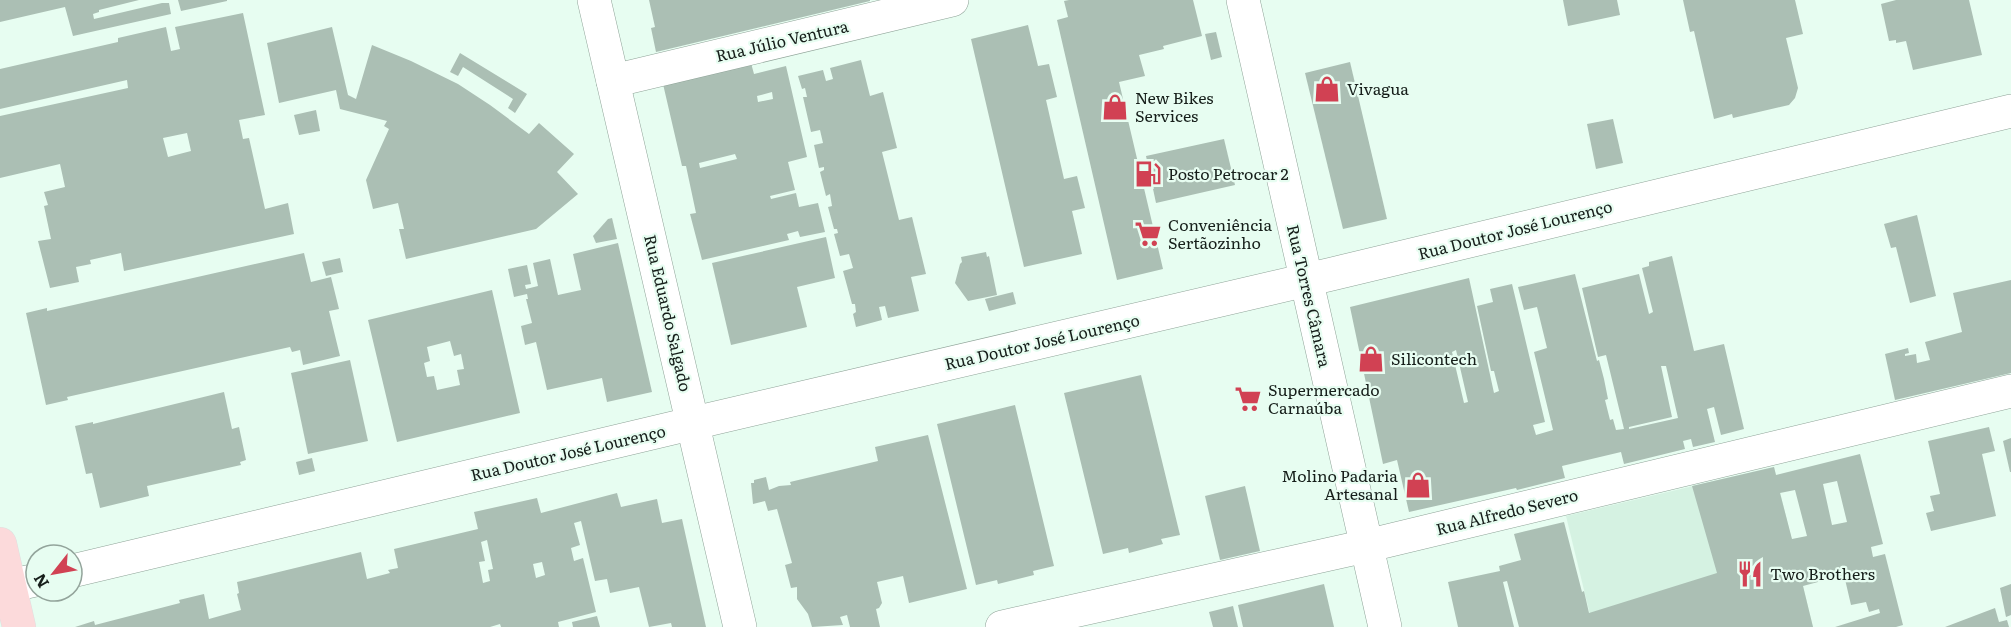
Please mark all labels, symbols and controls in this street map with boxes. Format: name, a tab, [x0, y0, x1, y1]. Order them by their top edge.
street label: Rua Júlio Ventura	[713, 13, 851, 67]
shop icon: Vivagua	[1312, 74, 1342, 104]
place label: Vivagua	[1347, 76, 1409, 100]
place label: New Bikes Services	[1135, 85, 1213, 127]
shop icon: New Bikes Services	[1100, 92, 1130, 122]
fuel station icon: Posto Petrocar 2	[1133, 159, 1163, 189]
place label: Posto Petrocar 2	[1168, 161, 1289, 185]
street label: Rua Doutor José Lourenço	[1415, 193, 1614, 265]
place label: Conveniência Sertãozinho	[1168, 212, 1272, 254]
supermarket icon: Conveniência Sertãozinho	[1133, 219, 1163, 249]
street label: Rua Torres Câmara	[1282, 222, 1338, 370]
street label: Rua Eduardo Salgado	[639, 232, 699, 394]
street label: Rua Doutor José Lourenço	[942, 307, 1142, 375]
shop icon: Silicontech	[1356, 344, 1386, 374]
place label: Silicontech	[1391, 346, 1477, 370]
place label: Supermercado Carnaúba	[1268, 377, 1380, 419]
supermarket icon: Supermercado Carnaúba	[1233, 384, 1263, 414]
street label: Rua Doutor José Lourenço	[468, 418, 668, 486]
place label: Molino Padaria Artesanal	[1281, 463, 1398, 505]
shop icon: Molino Padaria Artesanal	[1403, 470, 1433, 500]
street label: Rua Alfredo Severo	[1433, 482, 1580, 540]
north arrow	[24, 543, 84, 603]
restaurant icon: Two Brothers	[1735, 559, 1765, 589]
place label: Two Brothers	[1770, 561, 1875, 585]
text: N	[27, 569, 54, 593]

